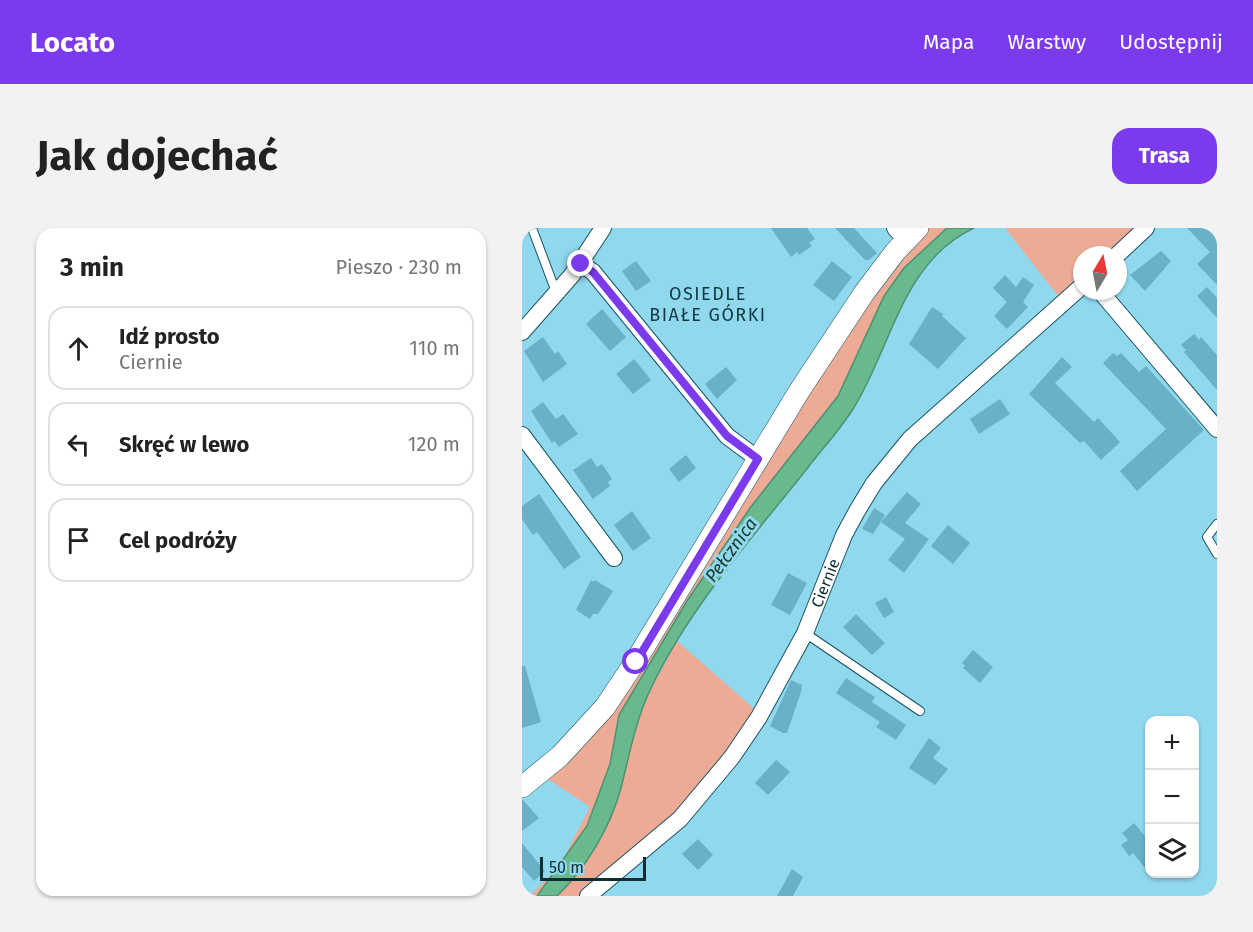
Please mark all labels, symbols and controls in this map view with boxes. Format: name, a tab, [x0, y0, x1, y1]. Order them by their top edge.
text: Locato	[30, 26, 115, 59]
text: Mapa	[923, 29, 974, 55]
text: Warstwy	[1007, 29, 1086, 55]
text: Udostępnij	[1119, 29, 1223, 55]
button: Trasa	[1112, 128, 1217, 184]
text: Jak dojechać	[36, 131, 278, 181]
north arrow	[1073, 246, 1127, 300]
route end	[567, 250, 593, 276]
text: 3 min	[60, 252, 124, 283]
text: Pieszo · 230 m	[335, 255, 462, 279]
district label: OSIEDLE BIAŁE GÓRKI	[649, 283, 767, 326]
text: Idź prosto	[119, 323, 220, 350]
icon: ahead	[62, 332, 95, 365]
text: 110 m	[409, 336, 460, 360]
text: Ciernie	[119, 350, 183, 374]
icon: left	[62, 428, 95, 461]
text: Skręć w lewo	[119, 431, 249, 458]
text: 120 m	[408, 432, 460, 456]
water label: Pełcznica	[700, 513, 762, 587]
icon: arrive	[62, 524, 95, 557]
text: Cel podróży	[119, 527, 237, 554]
street label: Ciernie	[807, 556, 844, 610]
route start	[622, 648, 648, 674]
map controls	[1145, 716, 1199, 878]
button: +	[1145, 716, 1199, 770]
button: −	[1145, 770, 1199, 824]
button: layers	[1145, 824, 1199, 878]
scale bar	[540, 854, 646, 882]
text: 50 m	[549, 858, 584, 877]

